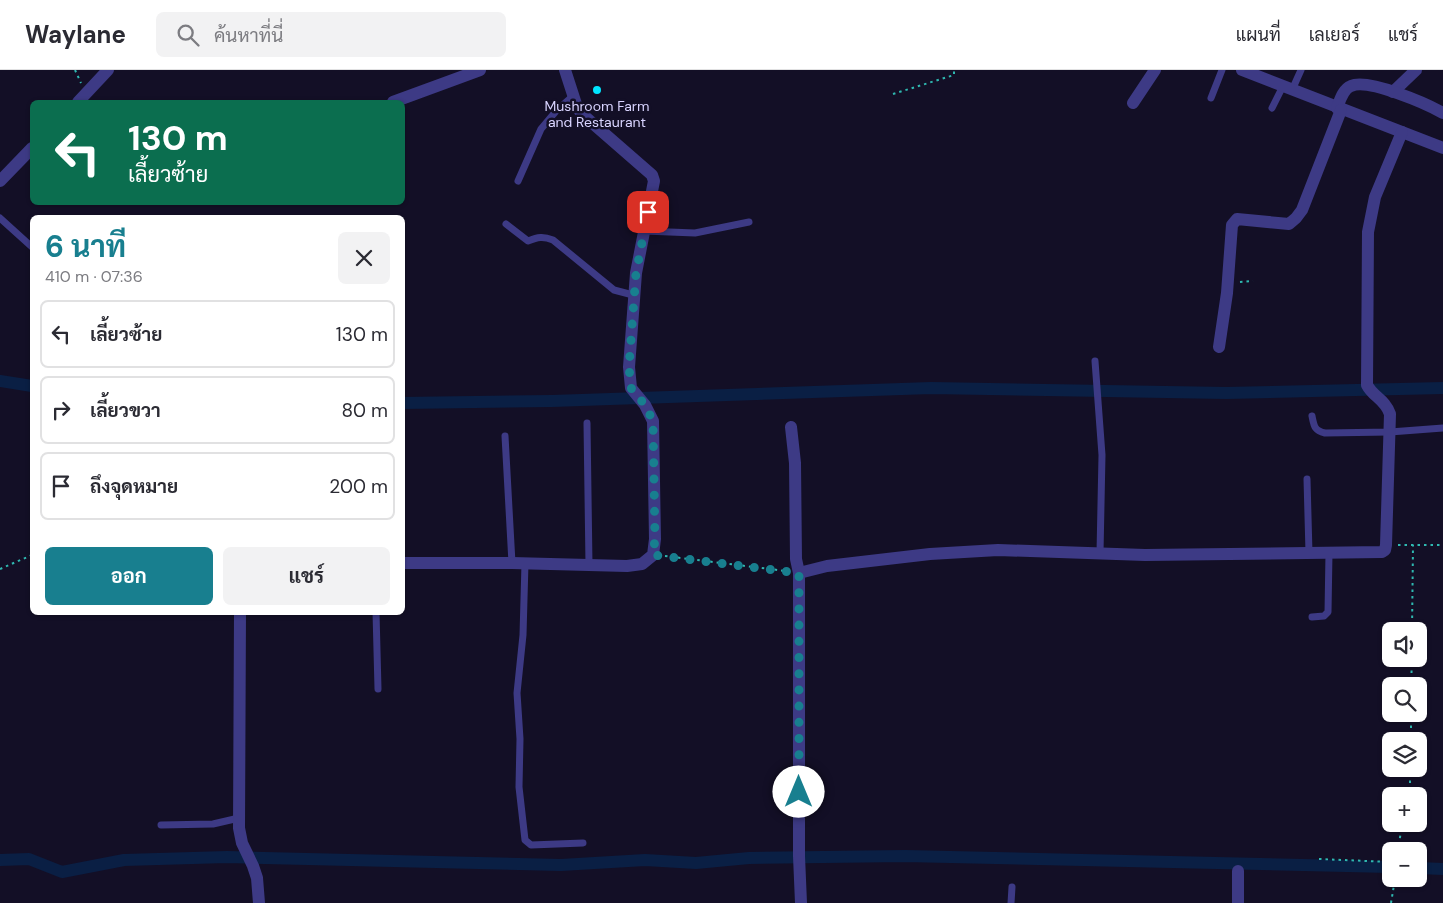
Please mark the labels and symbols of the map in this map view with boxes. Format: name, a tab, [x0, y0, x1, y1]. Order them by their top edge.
marker: Mushroom Farm and Restaurant	[591, 84, 603, 96]
place label: Mushroom Farm and Restaurant	[545, 97, 649, 131]
pin	[627, 191, 669, 233]
position arrow	[772, 765, 824, 817]

